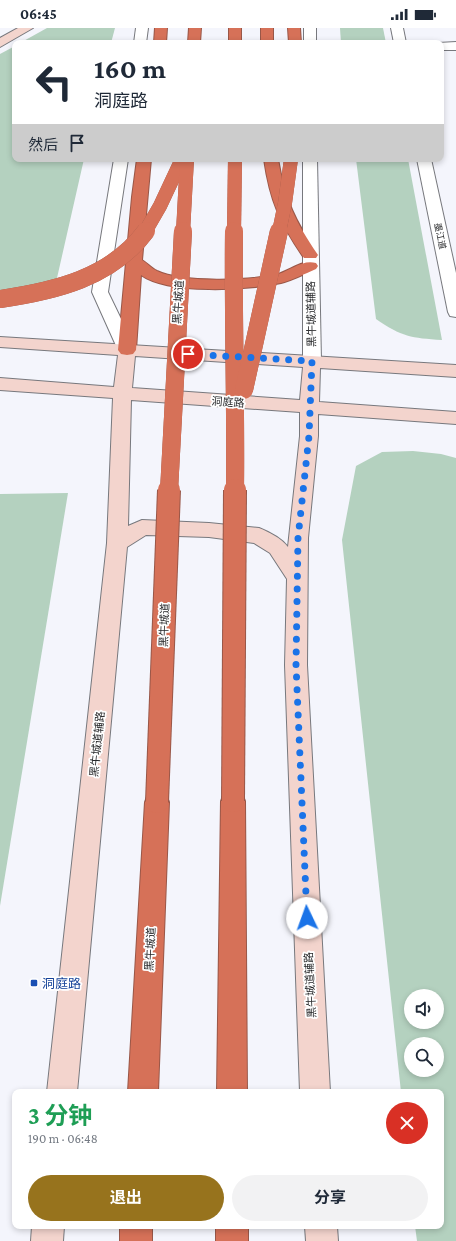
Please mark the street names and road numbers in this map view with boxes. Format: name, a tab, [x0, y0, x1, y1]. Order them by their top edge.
street label: 墨江道	[432, 222, 448, 250]
street label: 黑牛城道	[170, 280, 186, 324]
street label: 黑牛城道辅路	[304, 281, 318, 347]
street label: 洞庭路	[211, 395, 245, 409]
street label: 黑牛城道	[157, 603, 171, 647]
street label: 黑牛城道辅路	[88, 711, 106, 777]
street label: 黑牛城道	[143, 927, 157, 971]
street label: 黑牛城道辅路	[302, 952, 318, 1018]

